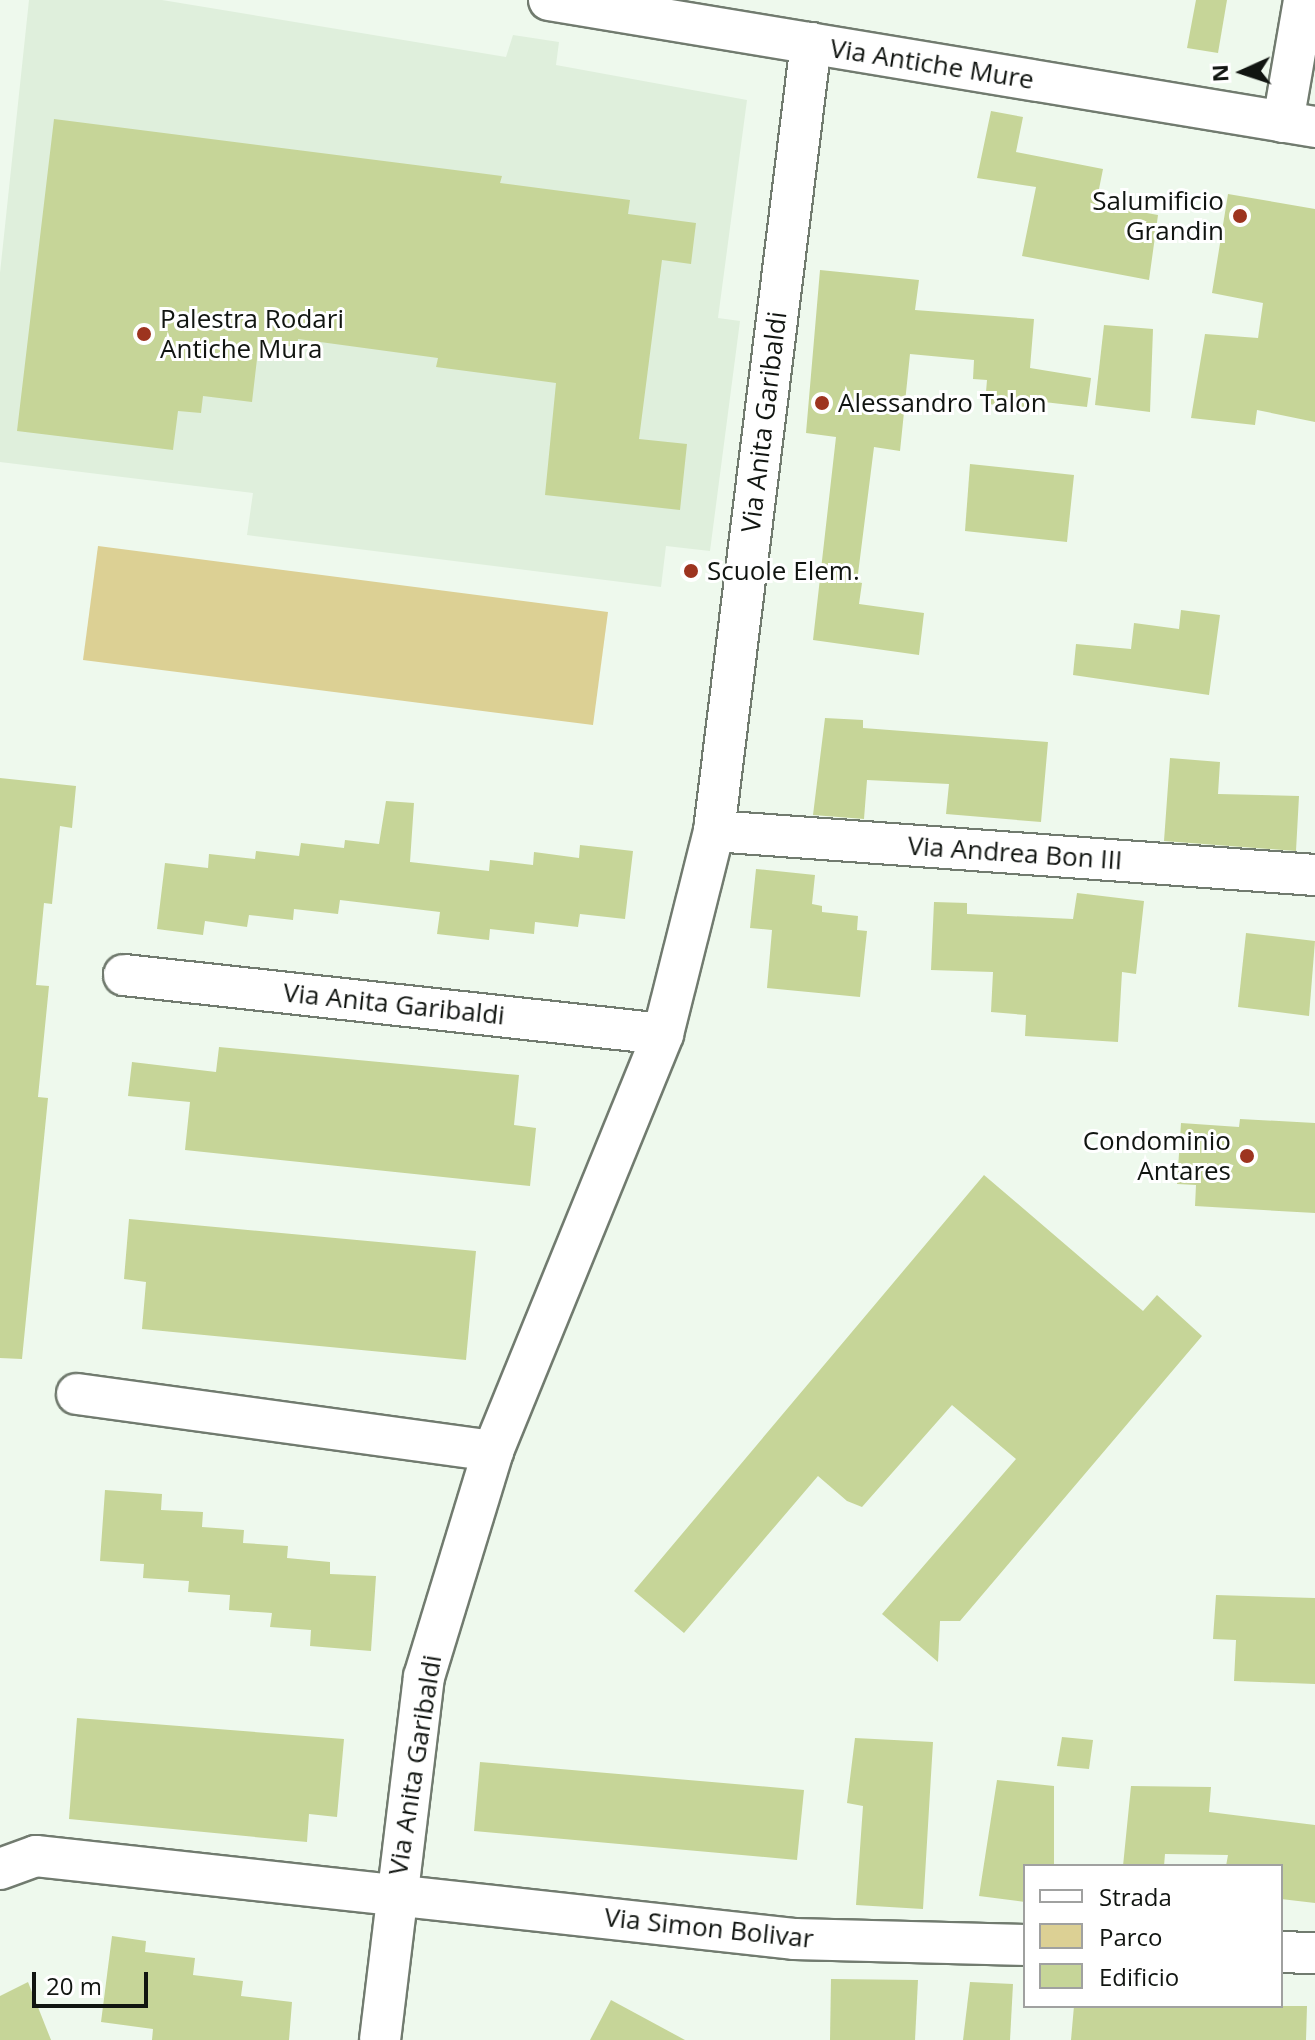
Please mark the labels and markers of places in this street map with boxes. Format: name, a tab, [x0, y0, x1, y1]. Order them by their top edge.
place label: Salumificio Grandin	[1092, 185, 1224, 246]
marker: Salumificio Grandin	[1231, 207, 1249, 225]
place label: Palestra Rodari Antiche Mura	[160, 303, 344, 364]
marker: Palestra Rodari Antiche Mura	[135, 325, 153, 343]
place label: Alessandro Talon	[838, 387, 1047, 419]
marker: Alessandro Talon	[813, 394, 831, 412]
place label: Scuole Elem.	[707, 555, 860, 587]
marker: Scuole Elem.	[682, 562, 700, 580]
place label: Condominio Antares	[1083, 1125, 1231, 1186]
marker: Condominio Antares	[1238, 1147, 1256, 1165]

